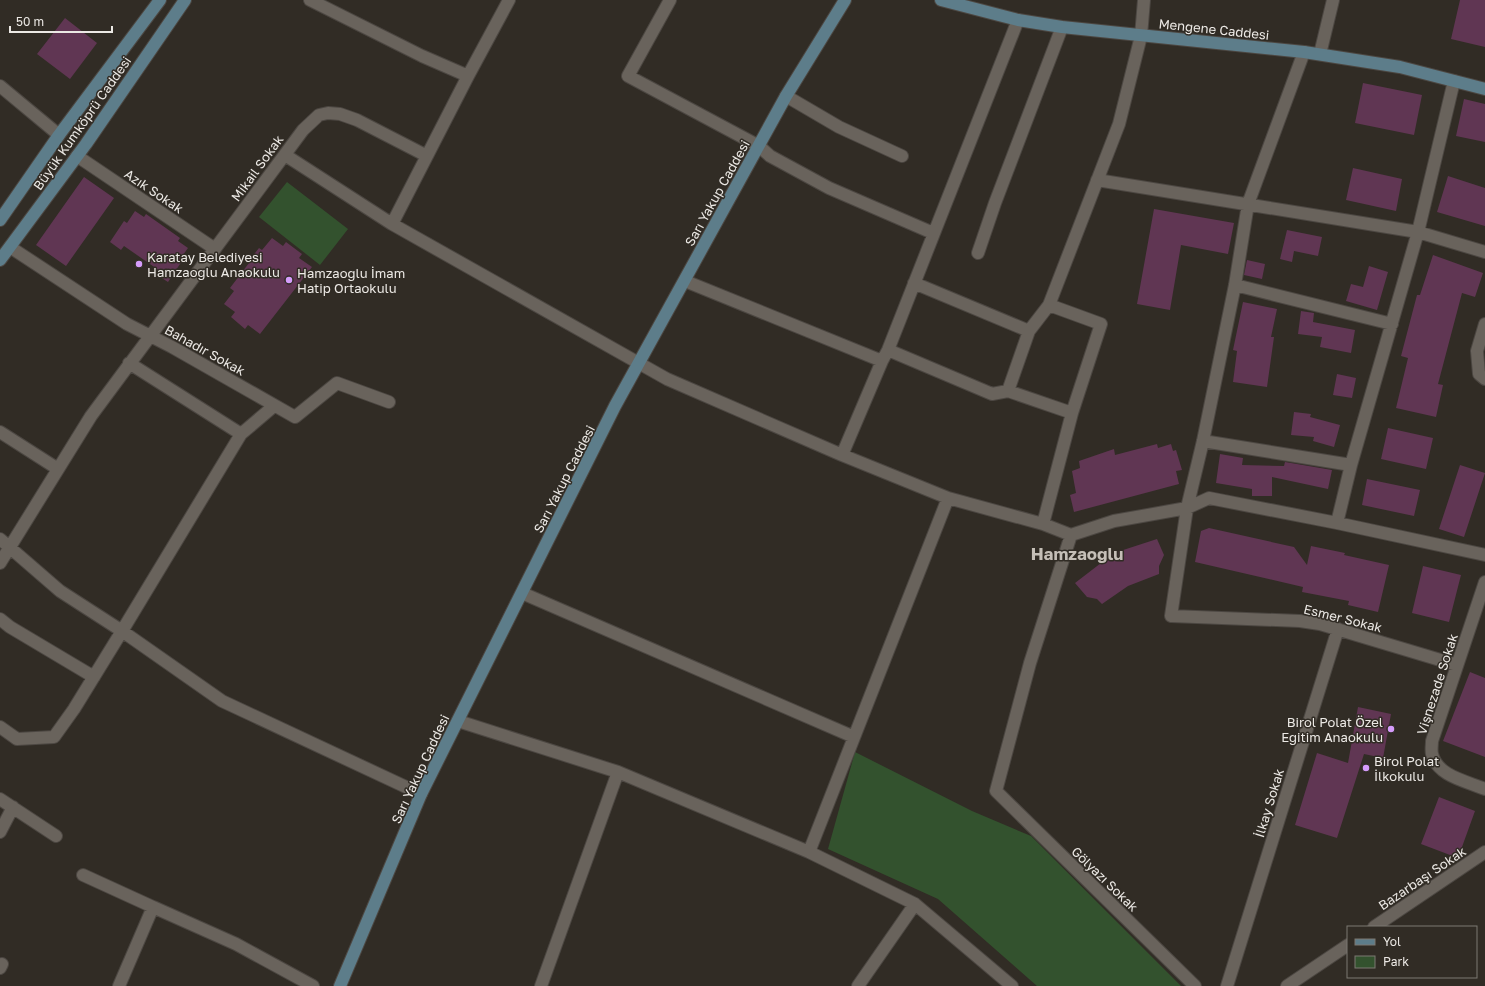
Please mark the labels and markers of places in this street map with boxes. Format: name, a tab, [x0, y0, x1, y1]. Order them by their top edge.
place label: Karatay Belediyesi Hamzaoğlu Anaokulu	[147, 249, 280, 280]
marker: Karatay Belediyesi Hamzaoğlu Anaokulu	[134, 259, 144, 269]
place label: Hamzaoğlu İmam Hatip Ortaokulu	[297, 265, 405, 296]
marker: Hamzaoğlu İmam Hatip Ortaokulu	[284, 275, 294, 285]
place label: Birol Polat Özel Eğitim Anaokulu	[1281, 714, 1383, 745]
marker: Birol Polat Özel Eğitim Anaokulu	[1386, 724, 1396, 734]
place label: Birol Polat İlkokulu	[1374, 753, 1439, 784]
marker: Birol Polat İlkokulu	[1361, 763, 1371, 773]

